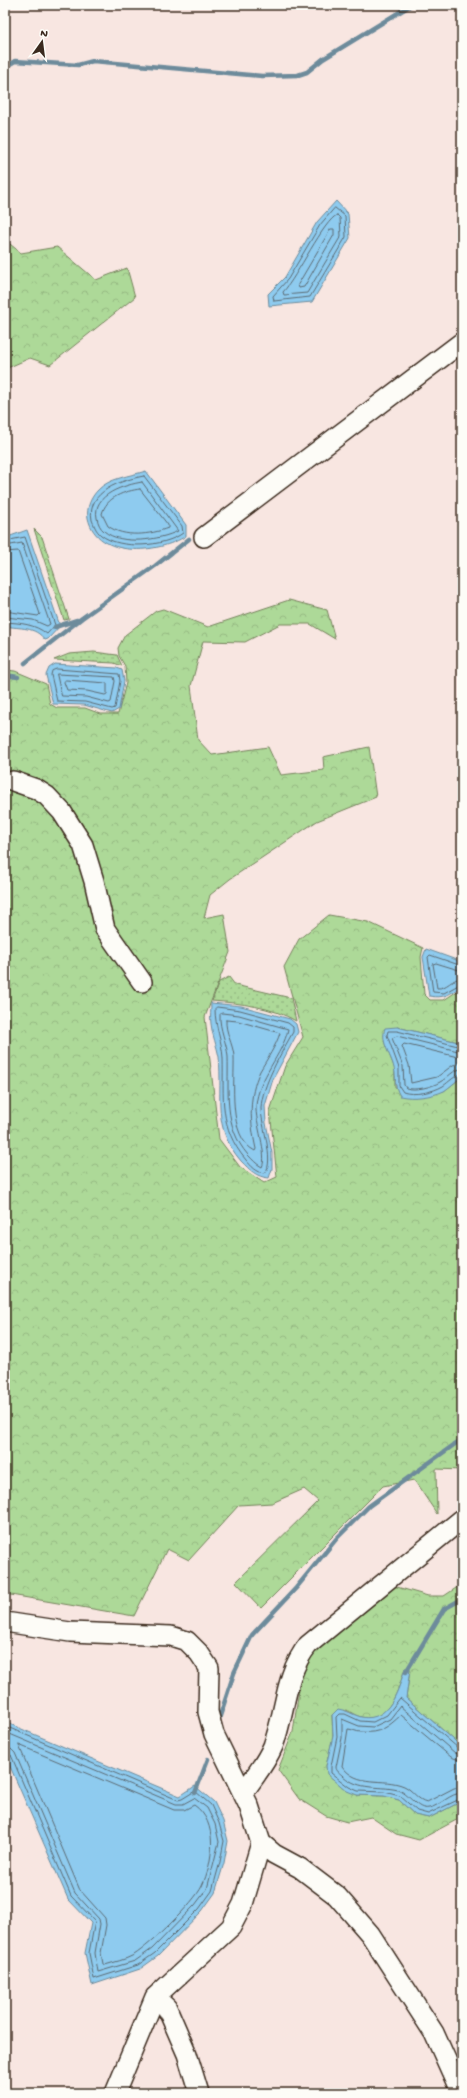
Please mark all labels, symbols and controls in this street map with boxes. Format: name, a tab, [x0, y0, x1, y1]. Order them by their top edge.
north arrow	[22, 22, 62, 62]
text: N	[39, 28, 49, 41]

